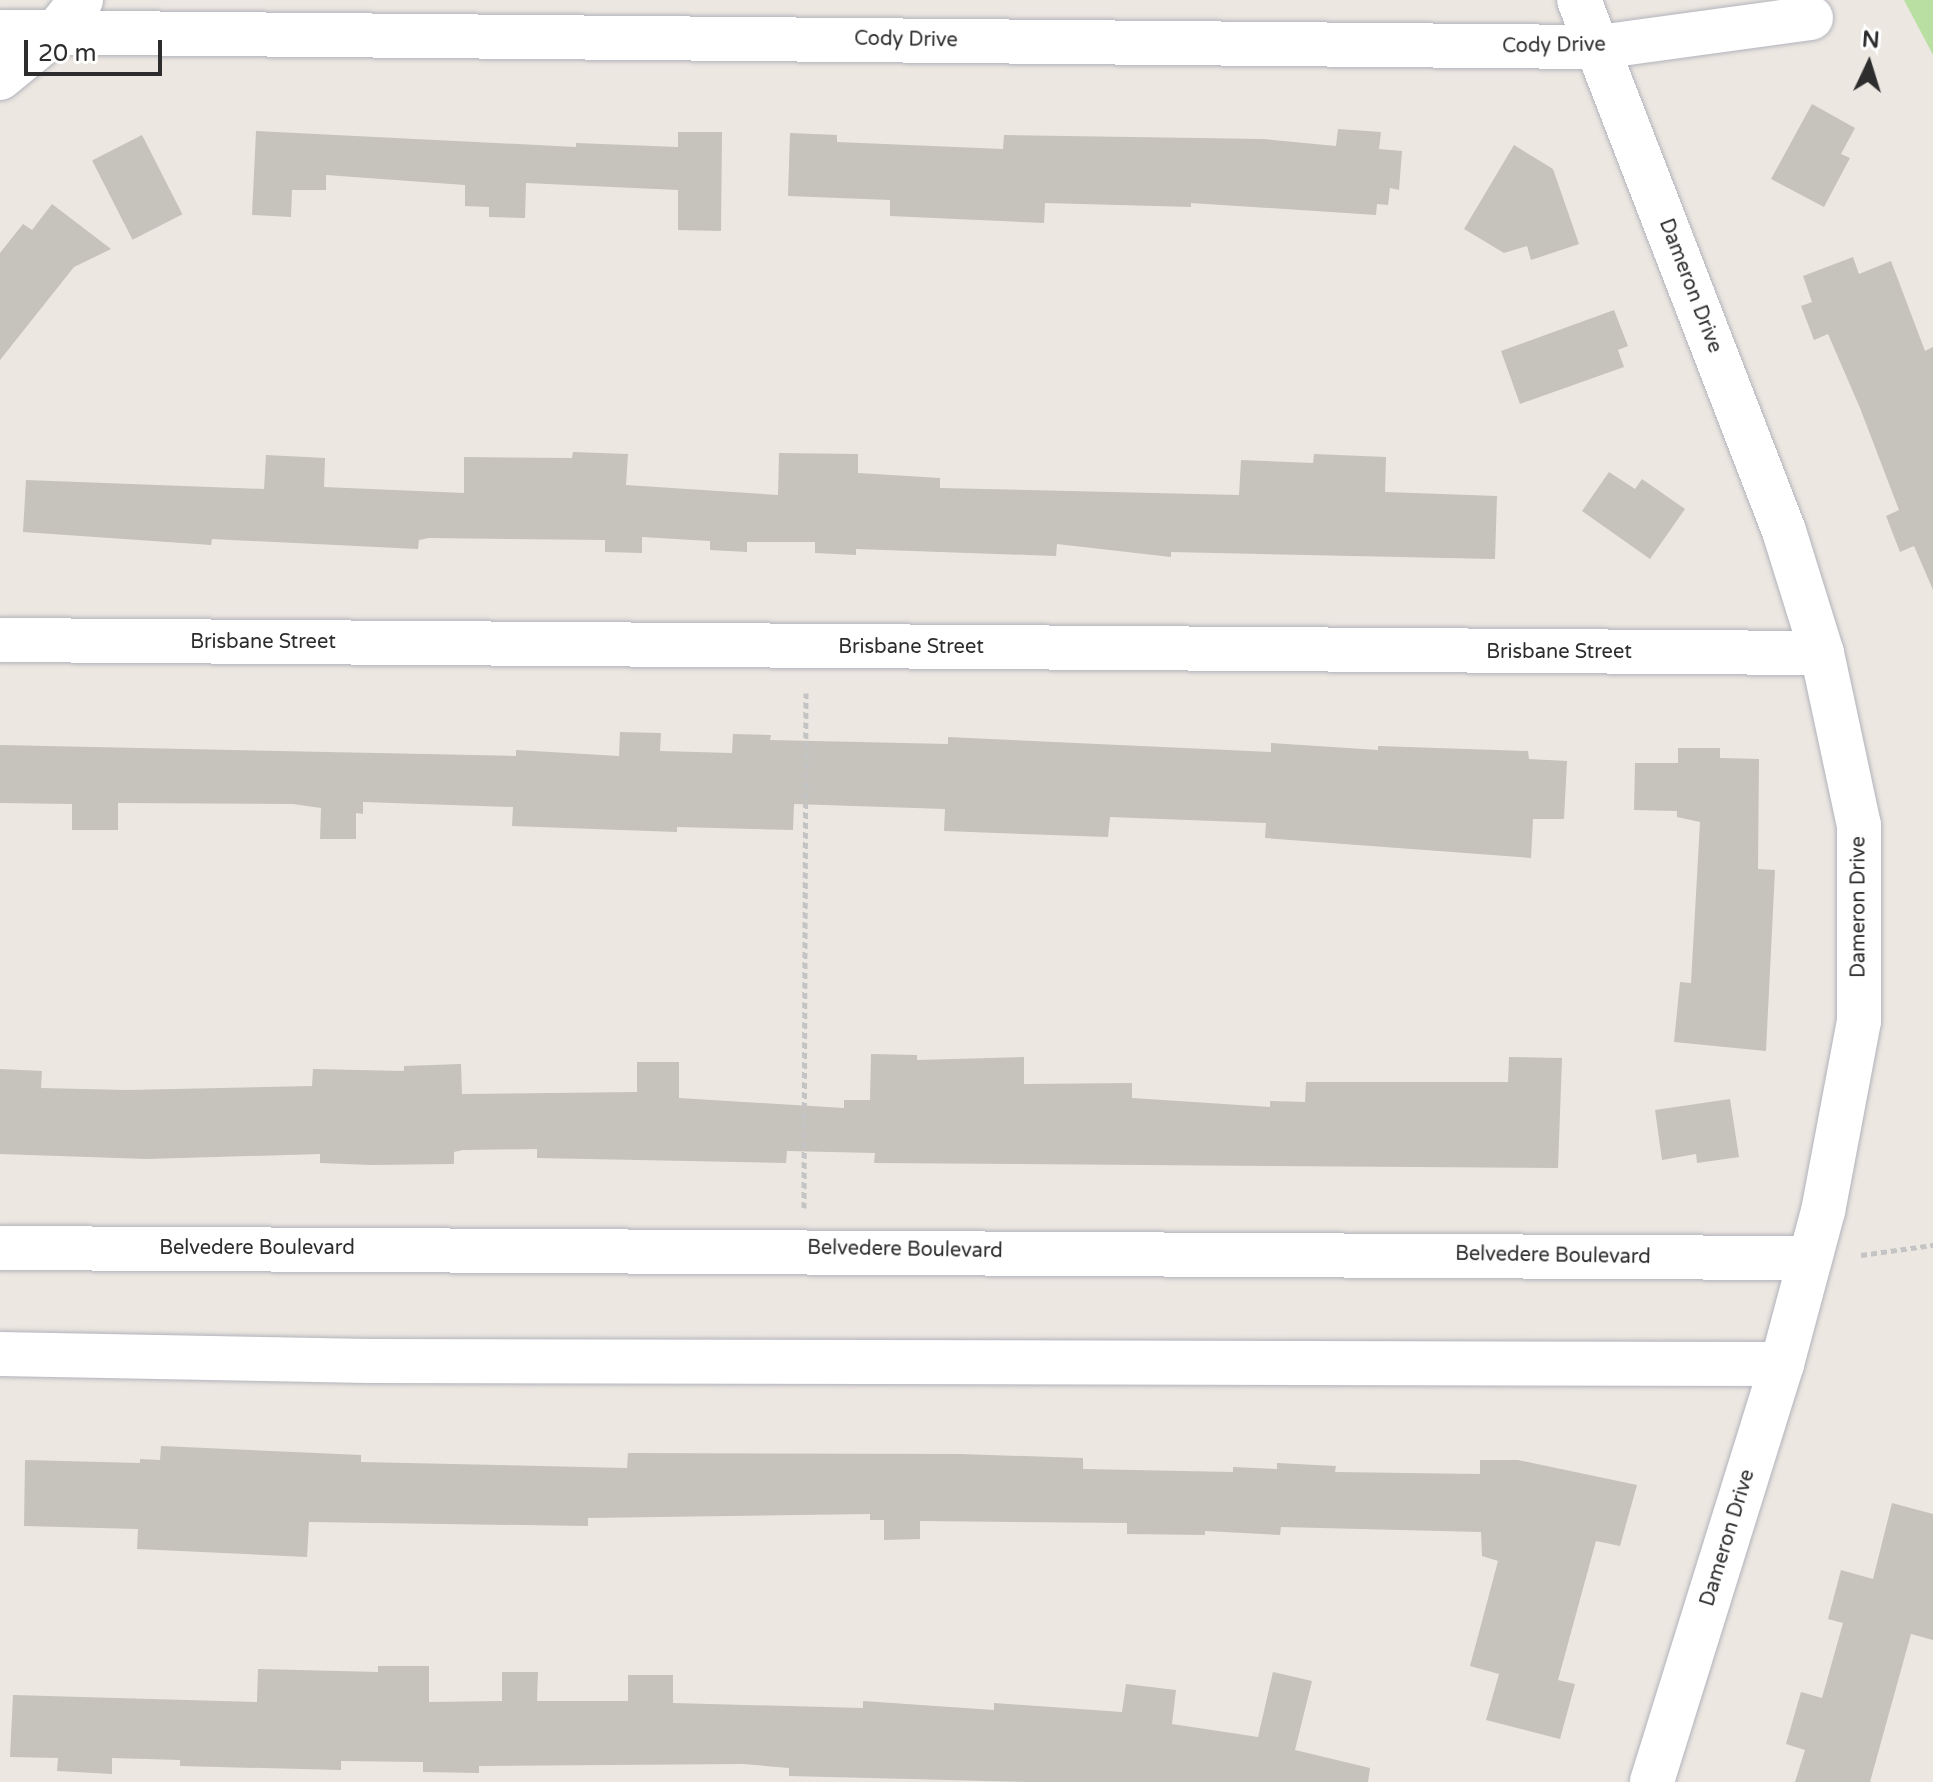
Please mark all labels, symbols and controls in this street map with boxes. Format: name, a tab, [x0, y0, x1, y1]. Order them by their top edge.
scale bar	[28, 24, 166, 74]
north arrow	[1829, 24, 1909, 104]
text: N	[1861, 26, 1880, 54]
street label: Cody Drive	[854, 27, 958, 53]
street label: Cody Drive	[1502, 33, 1606, 59]
text: 20 m	[38, 39, 96, 68]
street label: Dameron Drive	[1653, 215, 1727, 357]
street label: Brisbane Street	[190, 630, 336, 654]
street label: Brisbane Street	[838, 635, 984, 659]
street label: Brisbane Street	[1486, 640, 1632, 664]
street label: Dameron Drive	[1847, 836, 1871, 978]
street label: Belvedere Boulevard	[159, 1236, 355, 1260]
street label: Belvedere Boulevard	[807, 1236, 1003, 1264]
street label: Belvedere Boulevard	[1455, 1242, 1651, 1270]
street label: Dameron Drive	[1696, 1467, 1760, 1609]

